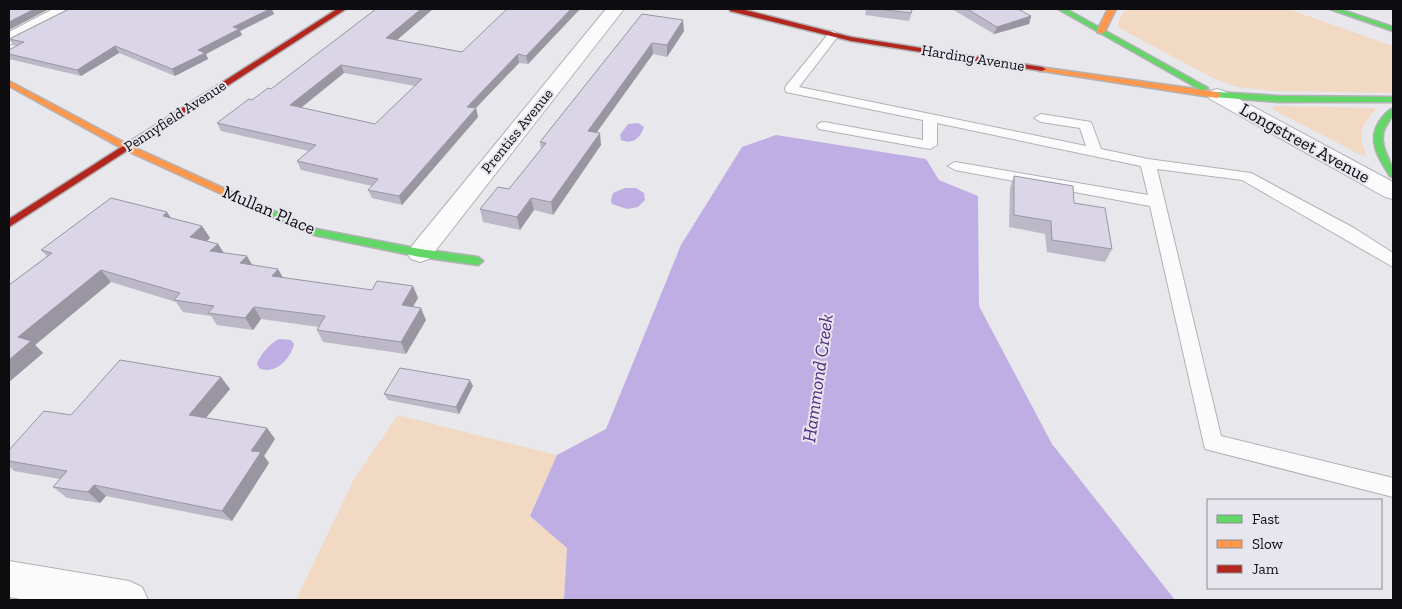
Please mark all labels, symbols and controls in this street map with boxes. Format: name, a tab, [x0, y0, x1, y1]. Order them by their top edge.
street label: Harding Avenue	[920, 41, 1026, 75]
street label: Pennyfield Avenue	[121, 76, 229, 156]
street label: Prentiss Avenue	[477, 85, 557, 177]
street label: Longstreet Avenue	[1236, 98, 1374, 188]
street label: Mullan Place	[219, 181, 319, 239]
water label: Hammond Creek	[797, 312, 838, 444]
legend	[1207, 499, 1382, 589]
text: Fast	[1252, 510, 1280, 528]
text: Slow	[1252, 535, 1284, 553]
text: Jam	[1252, 560, 1279, 578]

